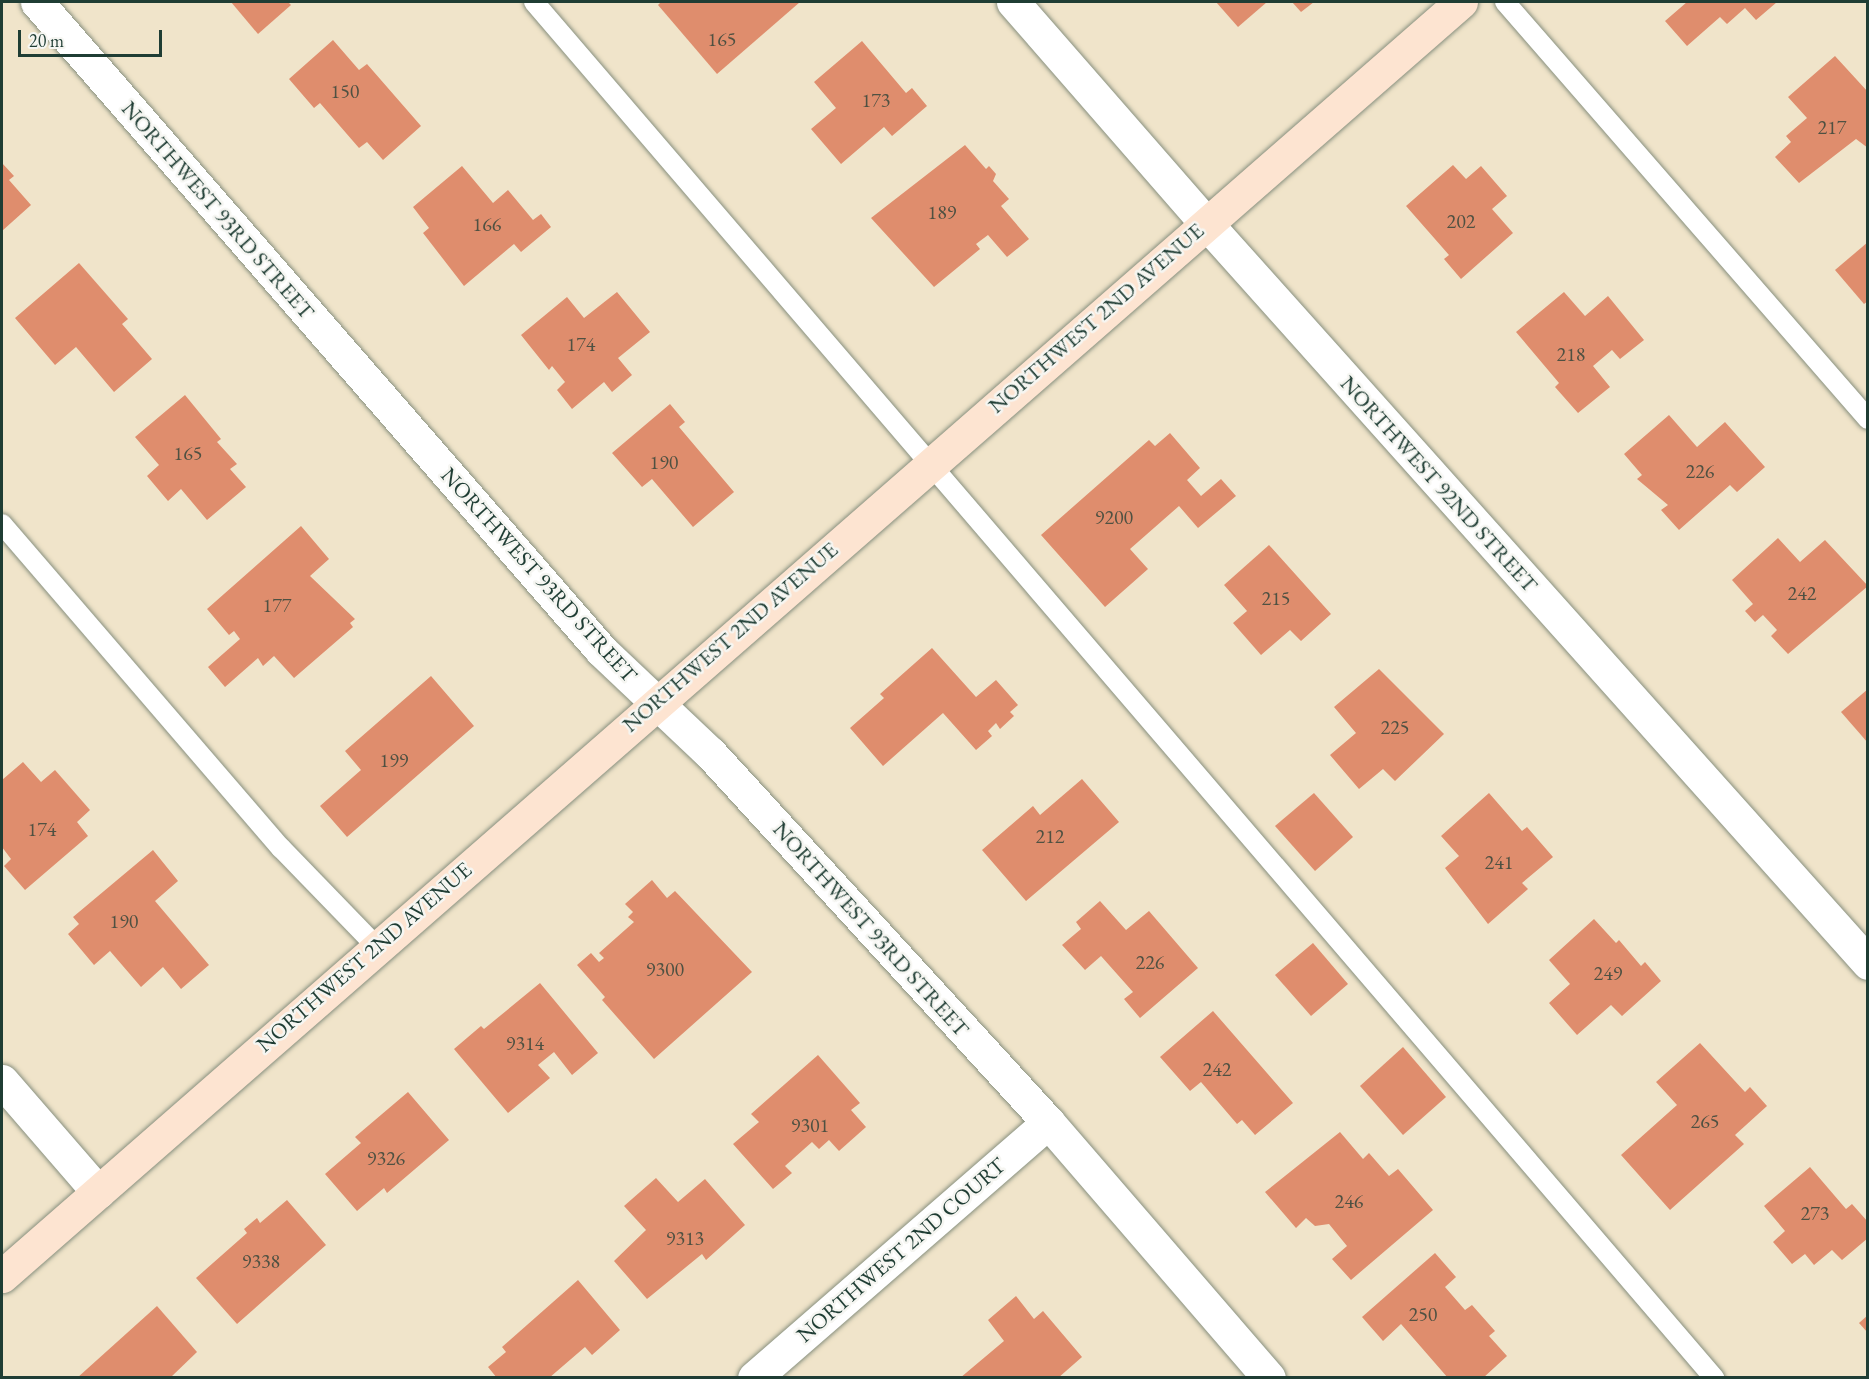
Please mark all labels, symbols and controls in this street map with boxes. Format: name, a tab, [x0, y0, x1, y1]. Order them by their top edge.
scale bar	[21, 18, 165, 56]
house number: 165	[708, 27, 736, 51]
text: 20 m	[29, 29, 64, 52]
house number: 150	[331, 79, 359, 103]
house number: 173	[862, 88, 890, 112]
street label: NORTHWEST 93RD STREET	[116, 96, 320, 324]
house number: 217	[1818, 115, 1846, 139]
house number: 189	[928, 200, 956, 224]
house number: 202	[1447, 209, 1475, 233]
house number: 166	[473, 212, 501, 236]
street label: NORTHWEST 2ND AVENUE	[983, 217, 1209, 419]
house number: 174	[567, 332, 595, 356]
house number: 218	[1557, 342, 1585, 366]
street label: NORTHWEST 92ND STREET	[1335, 370, 1543, 598]
house number: 165	[174, 441, 202, 465]
house number: 190	[650, 450, 678, 474]
house number: 226	[1686, 459, 1714, 483]
street label: NORTHWEST 93RD STREET	[435, 462, 643, 688]
house number: 9200	[1095, 505, 1133, 529]
street label: NORTHWEST 2ND AVENUE	[617, 536, 843, 738]
house number: 242	[1788, 581, 1816, 605]
house number: 215	[1262, 586, 1290, 610]
house number: 177	[263, 593, 291, 617]
house number: 225	[1381, 715, 1409, 739]
house number: 199	[380, 748, 408, 772]
street label: NORTHWEST 93RD STREET	[767, 816, 975, 1042]
house number: 174	[28, 817, 56, 841]
house number: 212	[1036, 824, 1064, 848]
house number: 241	[1485, 850, 1513, 874]
street label: NORTHWEST 2ND AVENUE	[251, 856, 477, 1058]
house number: 190	[110, 909, 138, 933]
house number: 226	[1136, 950, 1164, 974]
house number: 9300	[646, 957, 684, 981]
house number: 249	[1594, 961, 1622, 985]
house number: 9314	[506, 1031, 544, 1055]
house number: 242	[1203, 1057, 1231, 1081]
house number: 265	[1691, 1109, 1719, 1133]
house number: 9301	[791, 1113, 829, 1137]
house number: 9326	[367, 1146, 405, 1170]
street label: NORTHWEST 2ND COURT	[791, 1152, 1011, 1348]
house number: 246	[1335, 1189, 1363, 1213]
house number: 273	[1801, 1201, 1829, 1225]
house number: 9313	[666, 1226, 704, 1250]
house number: 9338	[242, 1249, 280, 1273]
house number: 250	[1409, 1302, 1437, 1326]

